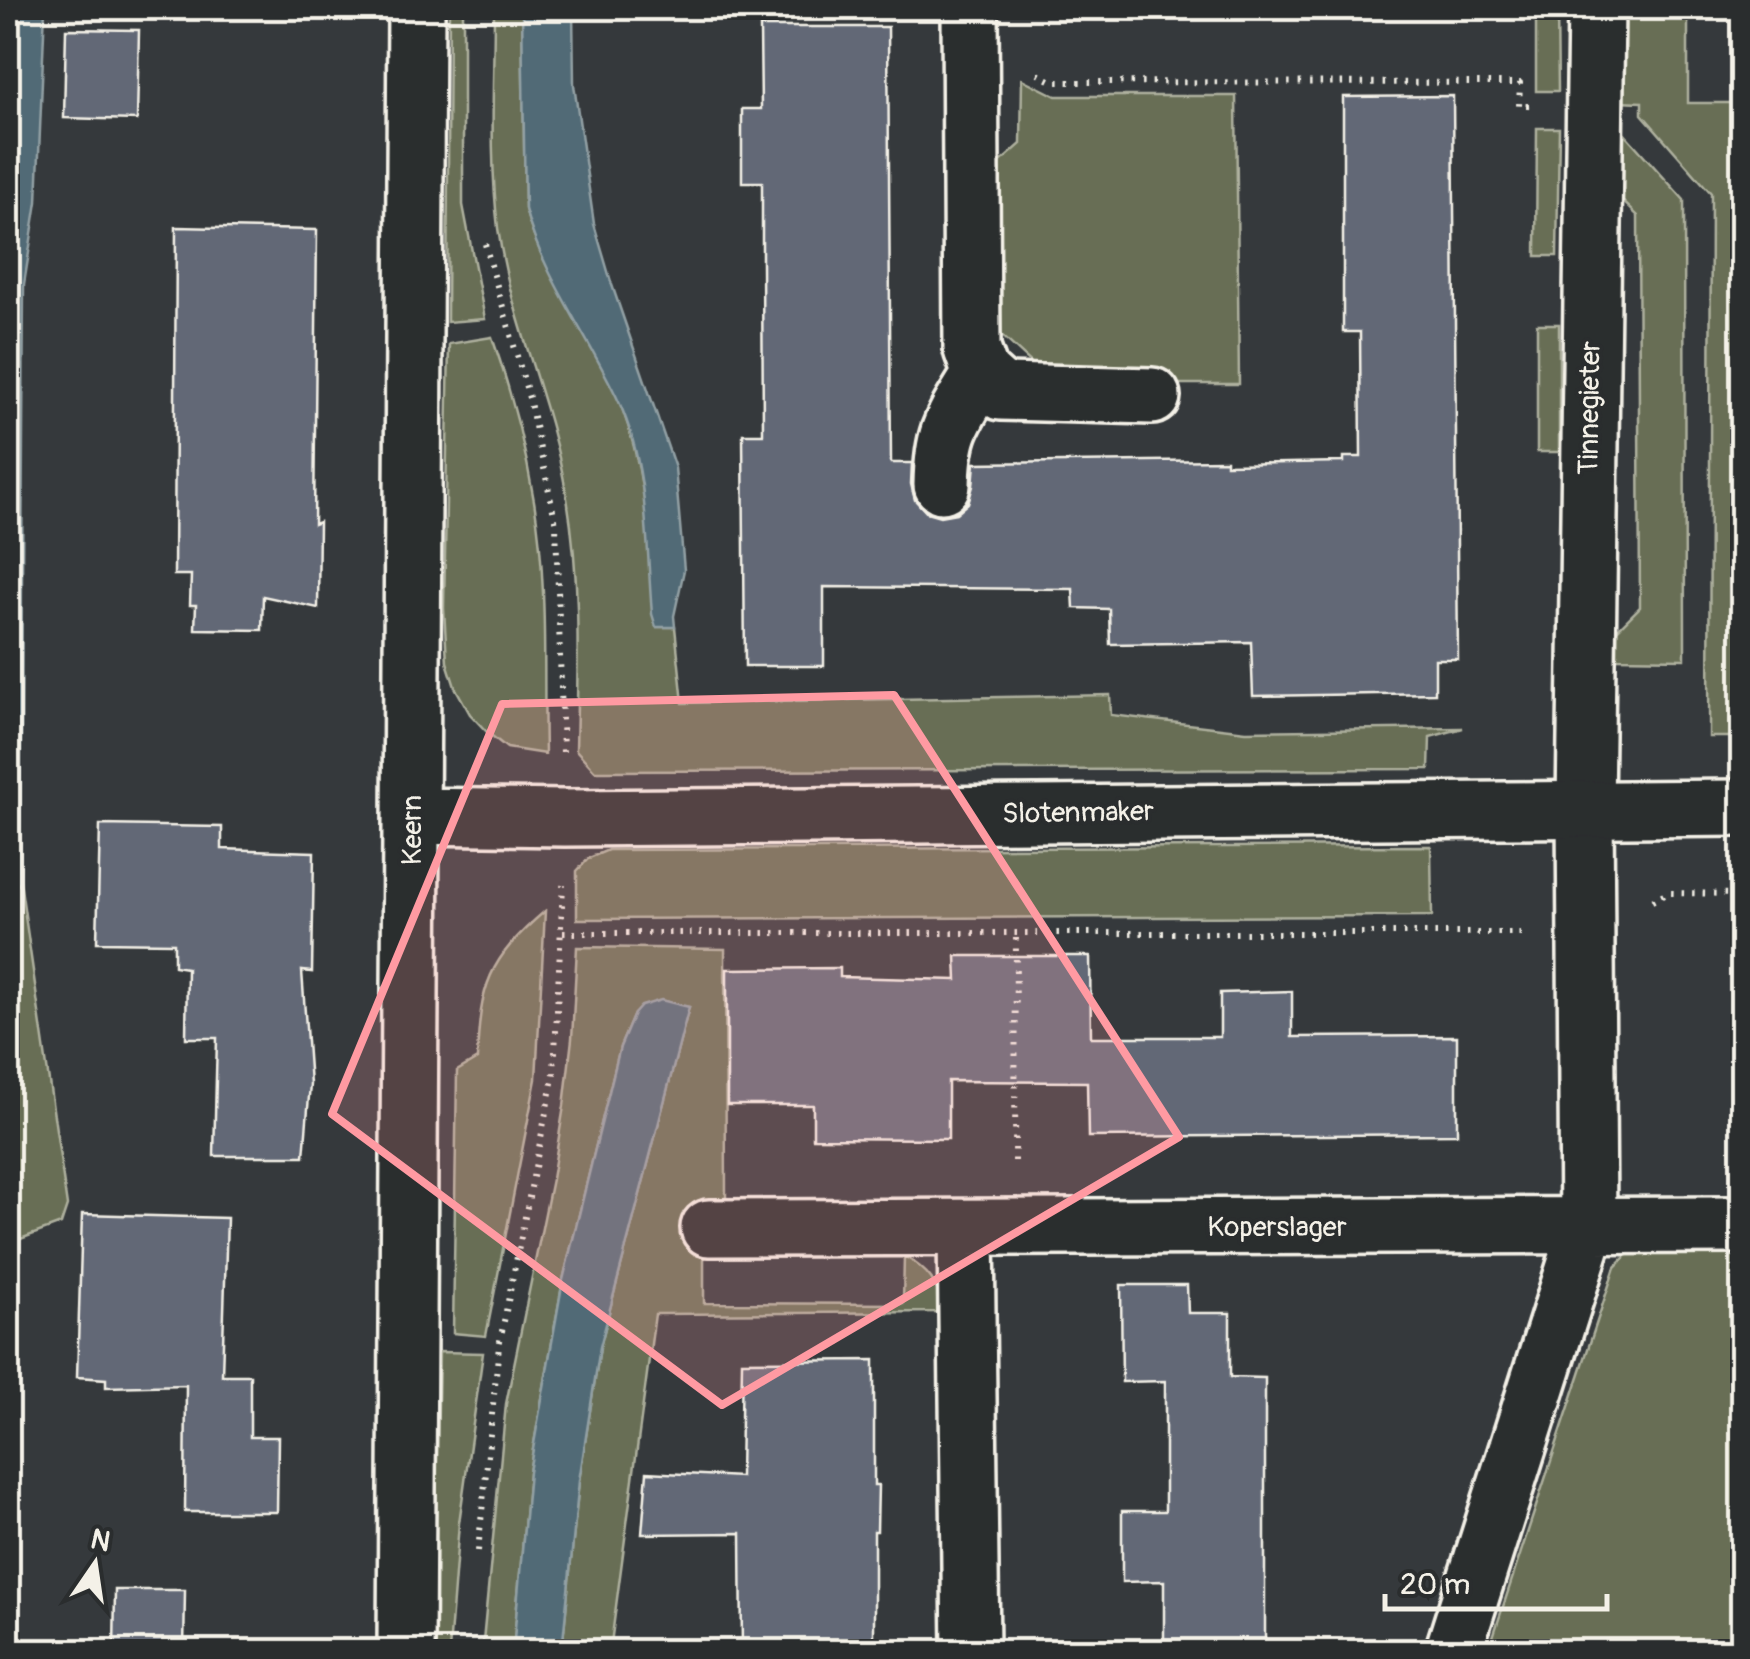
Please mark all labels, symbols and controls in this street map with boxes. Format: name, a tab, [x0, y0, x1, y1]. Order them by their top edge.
street label: Tinnegieter	[1571, 341, 1609, 475]
street label: Slotenmaker	[1002, 794, 1154, 832]
street label: Keern	[395, 795, 430, 865]
street label: Koperslager	[1207, 1210, 1347, 1245]
north arrow	[45, 1514, 145, 1614]
text: N	[87, 1522, 113, 1560]
scale bar	[1385, 1549, 1608, 1611]
text: 20 m	[1400, 1566, 1470, 1603]

